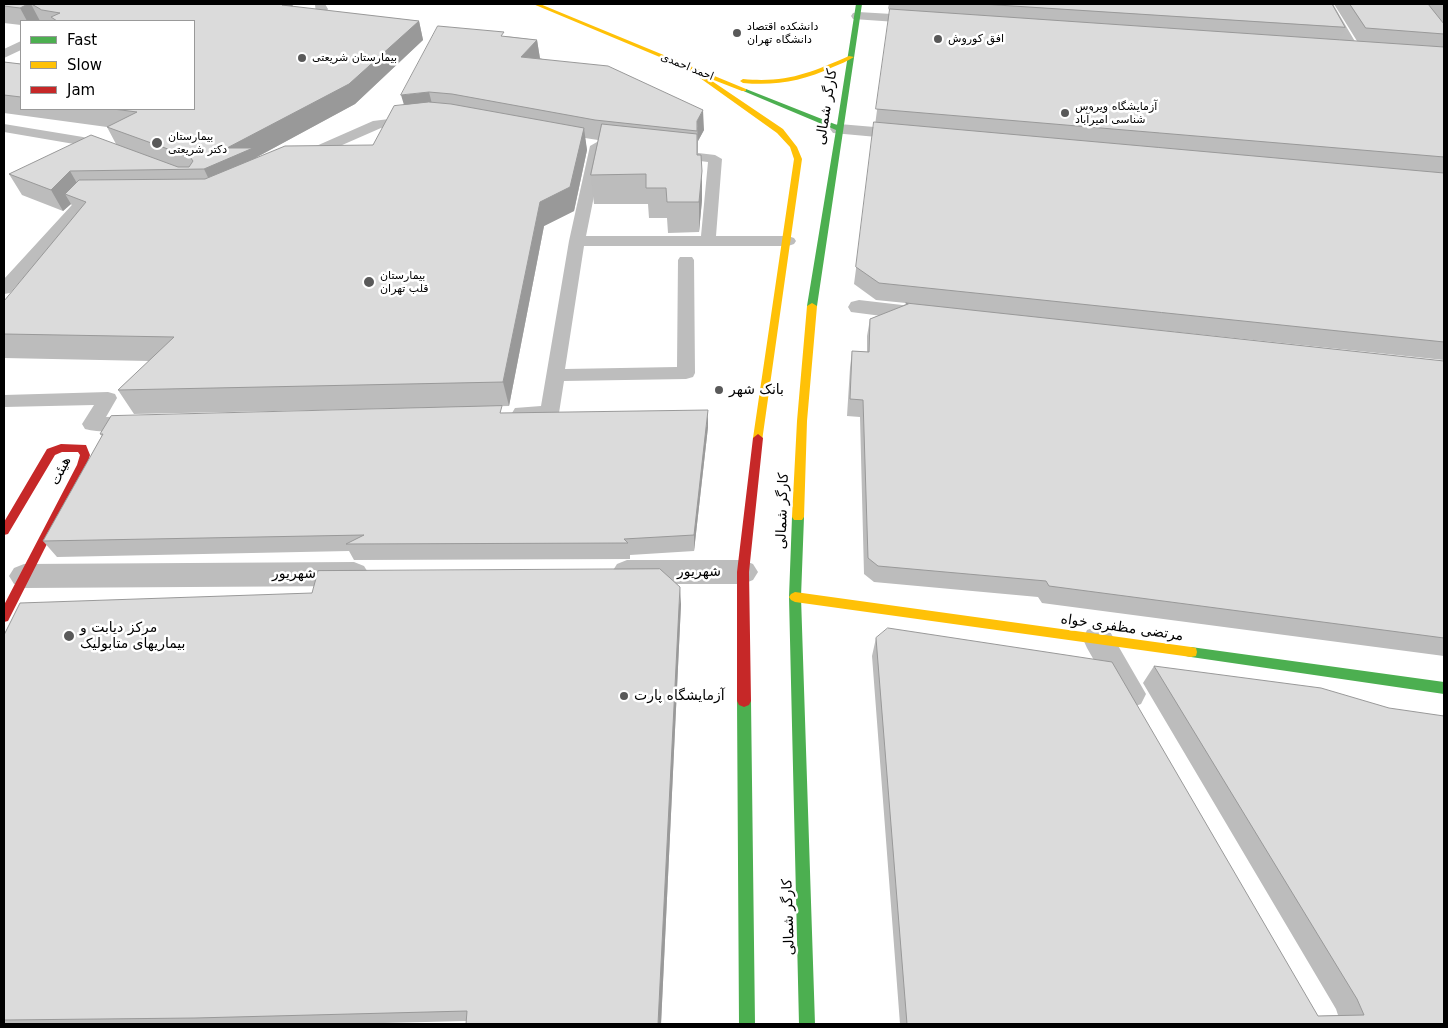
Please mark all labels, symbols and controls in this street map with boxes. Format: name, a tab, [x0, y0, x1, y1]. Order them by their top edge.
legend	[20, 20, 195, 110]
place label: دانشکده اقتصاد دانشگاه تهران	[747, 20, 818, 46]
marker: دانشکده اقتصاد دانشگاه تهران	[731, 27, 743, 39]
text: Fast	[67, 31, 97, 49]
place label: افق کوروش	[948, 32, 1004, 46]
marker: افق کوروش	[932, 33, 944, 45]
street label: احمد احمدی	[659, 50, 715, 84]
place label: بیمارستان شریعتی	[312, 51, 397, 65]
marker: بیمارستان شریعتی	[296, 52, 308, 64]
text: Slow	[67, 56, 102, 74]
street label: کارگر شمالی	[813, 68, 841, 146]
text: Jam	[67, 81, 95, 99]
place label: آزمایشگاه ویروس شناسی امیرآباد	[1075, 100, 1157, 126]
marker: آزمایشگاه ویروس شناسی امیرآباد	[1059, 107, 1071, 119]
place label: بیمارستان دکتر شریعتی	[168, 130, 227, 156]
marker: بیمارستان دکتر شریعتی	[150, 136, 164, 150]
place label: بیمارستان قلب تهران	[380, 269, 429, 295]
marker: بیمارستان قلب تهران	[362, 275, 376, 289]
place label: بانک شهر	[729, 382, 784, 398]
marker: بانک شهر	[713, 384, 725, 396]
street label: هیئت	[47, 454, 75, 488]
street label: کارگر شمالی	[773, 472, 793, 550]
street label: شهریور	[677, 564, 721, 580]
street label: شهریور	[272, 566, 316, 582]
street label: مرتضی مظفری خواه	[1060, 611, 1184, 645]
place label: مرکز دیابت و بیماریهای متابولیک	[80, 620, 185, 652]
marker: مرکز دیابت و بیماریهای متابولیک	[62, 629, 76, 643]
place label: آزمایشگاه پارت	[634, 688, 725, 704]
marker: آزمایشگاه پارت	[618, 690, 630, 702]
street label: کارگر شمالی	[779, 878, 799, 956]

